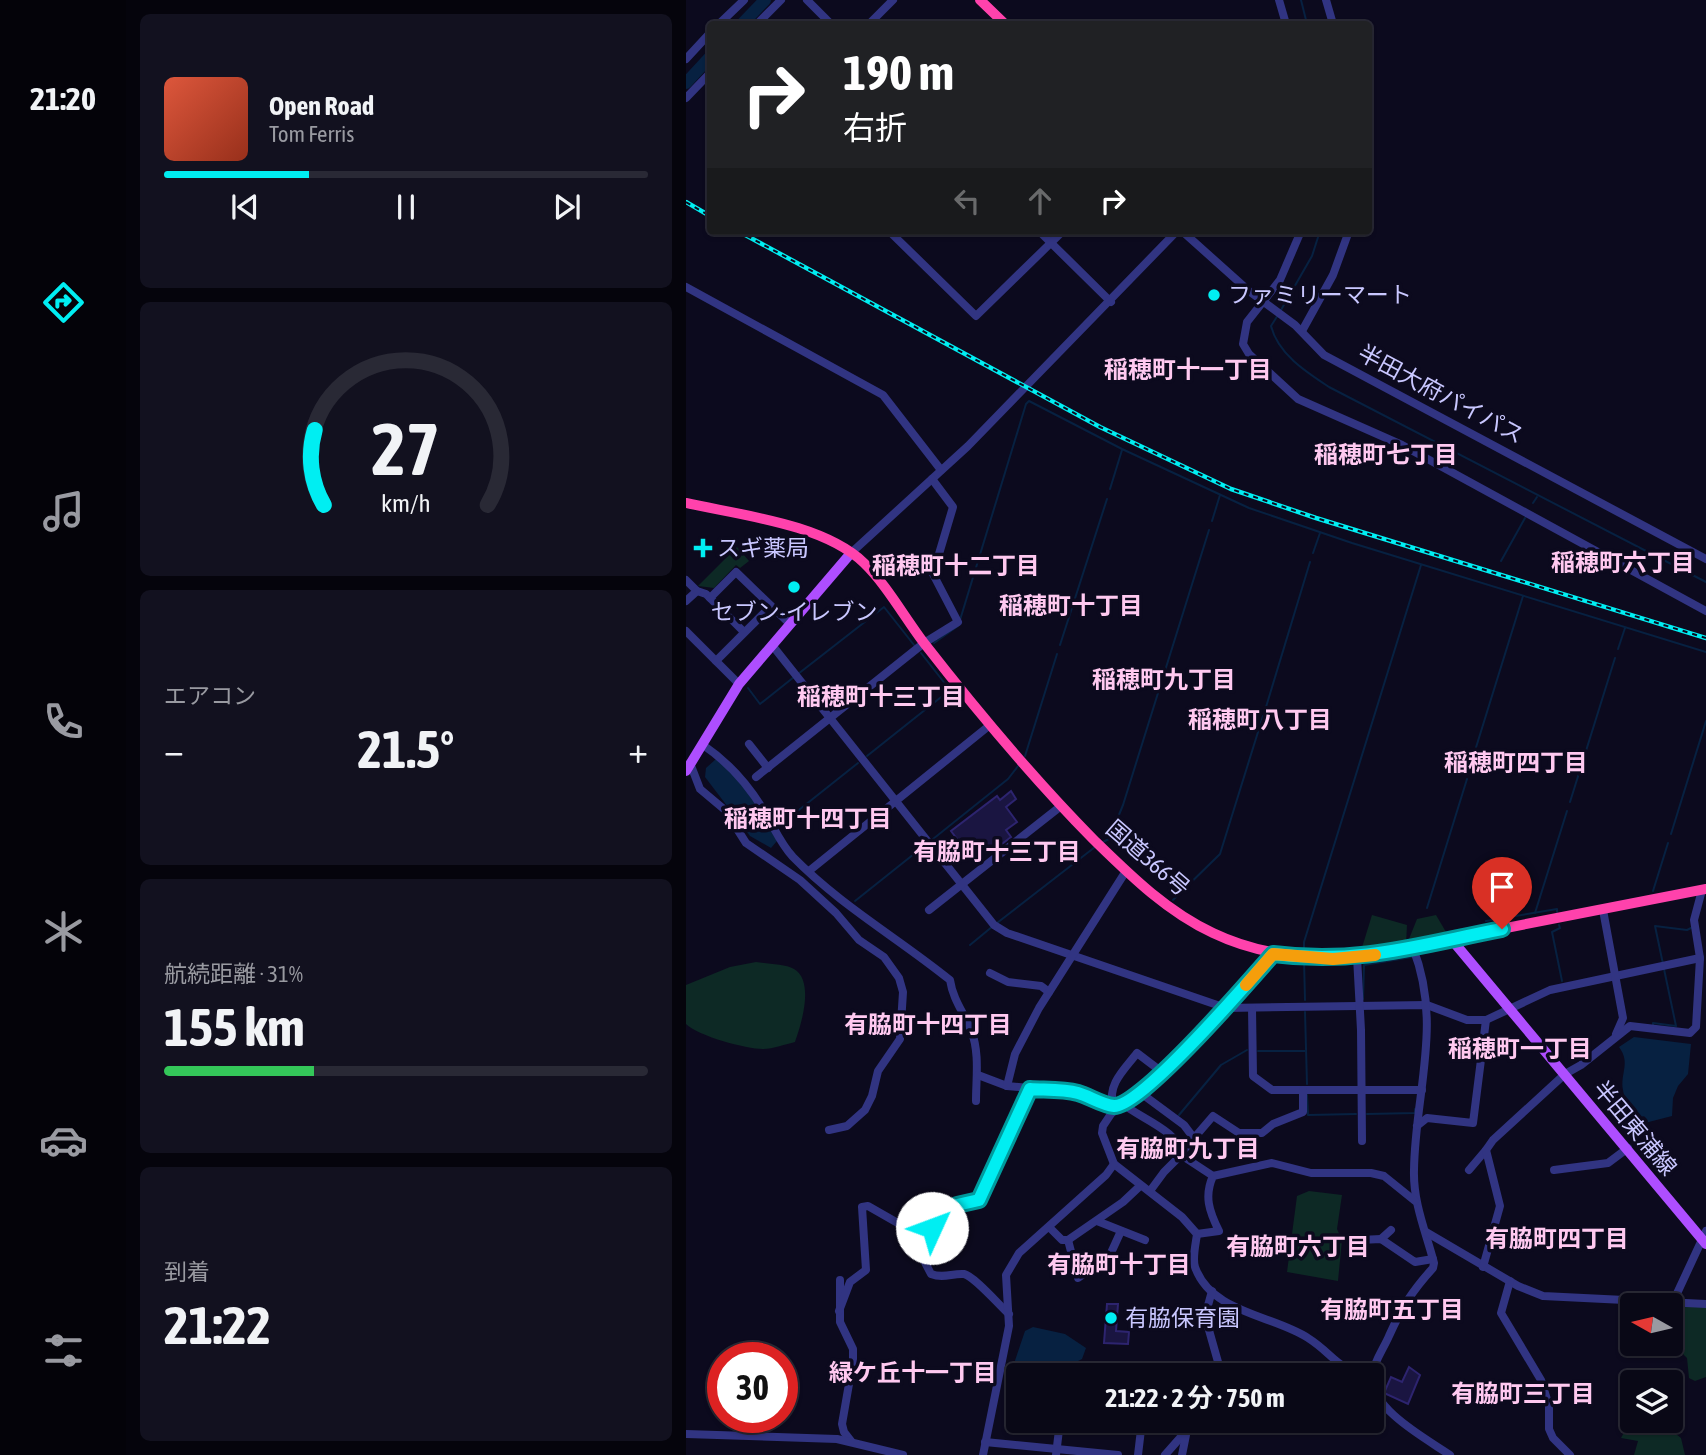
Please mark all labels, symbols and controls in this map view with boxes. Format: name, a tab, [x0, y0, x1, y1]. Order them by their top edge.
text: 190 m	[843, 44, 954, 100]
icon: right	[728, 49, 819, 140]
text: 21:20	[30, 80, 96, 117]
text: Open Road	[269, 91, 374, 121]
text: 右折	[843, 109, 907, 146]
text: Tom Ferris	[269, 121, 354, 147]
icon: left	[948, 182, 986, 220]
icon: ahead	[1021, 182, 1059, 220]
icon: right	[1094, 182, 1132, 220]
icon: previous	[226, 188, 264, 226]
icon: pause	[387, 188, 425, 226]
icon: next	[548, 188, 586, 226]
icon: directions	[39, 278, 88, 327]
place label: ファミリーマート	[1228, 282, 1412, 308]
marker: ファミリーマート	[1206, 287, 1222, 303]
street label: 半田大府パイパス	[1354, 339, 1528, 449]
district label: 稲穂町十一丁目	[1104, 356, 1272, 383]
text: 27	[372, 408, 440, 491]
district label: 稲穂町七丁目	[1314, 441, 1458, 468]
icon: music	[39, 487, 88, 536]
text: km/h	[381, 489, 431, 517]
place label: スギ薬局	[717, 535, 809, 561]
marker: スギ薬局	[695, 540, 711, 556]
district label: 稲穂町六丁目	[1551, 549, 1695, 576]
district label: 稲穂町十二丁目	[872, 552, 1040, 579]
marker: セブン-イレブン	[786, 579, 802, 595]
district label: 稲穂町十丁目	[999, 592, 1143, 619]
place label: セブン-イレブン	[711, 599, 877, 625]
district label: 稲穂町九丁目	[1092, 666, 1236, 693]
text: エアコン	[164, 683, 256, 709]
district label: 稲穂町十三丁目	[797, 683, 965, 710]
icon: phone	[39, 697, 88, 746]
district label: 稲穂町八丁目	[1188, 706, 1332, 733]
text: 21.5°	[358, 719, 454, 779]
text: −	[164, 728, 184, 771]
text: +	[628, 728, 648, 771]
district label: 稲穂町四丁目	[1444, 749, 1588, 776]
district label: 稲穂町十四丁目	[724, 805, 892, 832]
street label: 国道366号	[1101, 815, 1195, 901]
district label: 有脇町十三丁目	[913, 838, 1081, 865]
pin	[1472, 857, 1532, 929]
icon: arrive	[1483, 868, 1521, 906]
icon: climate	[39, 907, 88, 956]
text: 航続距離 · 31%	[164, 961, 303, 987]
text: 155 km	[164, 997, 305, 1057]
district label: 有脇町十四丁目	[844, 1011, 1012, 1038]
district label: 稲穂町一丁目	[1448, 1035, 1592, 1062]
street label: 半田東浦線	[1588, 1076, 1682, 1180]
icon: car	[39, 1116, 88, 1165]
district label: 有脇町九丁目	[1116, 1135, 1260, 1162]
position arrow	[895, 1191, 969, 1265]
district label: 有脇町四丁目	[1485, 1225, 1629, 1252]
district label: 有脇町六丁目	[1226, 1233, 1370, 1260]
district label: 有脇町十丁目	[1047, 1251, 1191, 1278]
text: 到着	[164, 1259, 210, 1285]
north arrow	[1620, 1293, 1684, 1356]
map controls	[1620, 1293, 1683, 1433]
text: 21:22	[164, 1295, 271, 1355]
district label: 有脇町五丁目	[1320, 1296, 1464, 1323]
place label: 有脇保育園	[1125, 1305, 1240, 1331]
marker: 有脇保育園	[1103, 1310, 1119, 1326]
icon: filters	[39, 1326, 88, 1375]
speed limit sign: 30	[707, 1342, 798, 1433]
district label: 緑ケ丘十一丁目	[829, 1359, 997, 1386]
button: layers	[1620, 1370, 1683, 1433]
district label: 有脇町三丁目	[1451, 1380, 1595, 1407]
text: 21:22 · 2 分 · 750 m	[1105, 1383, 1285, 1413]

